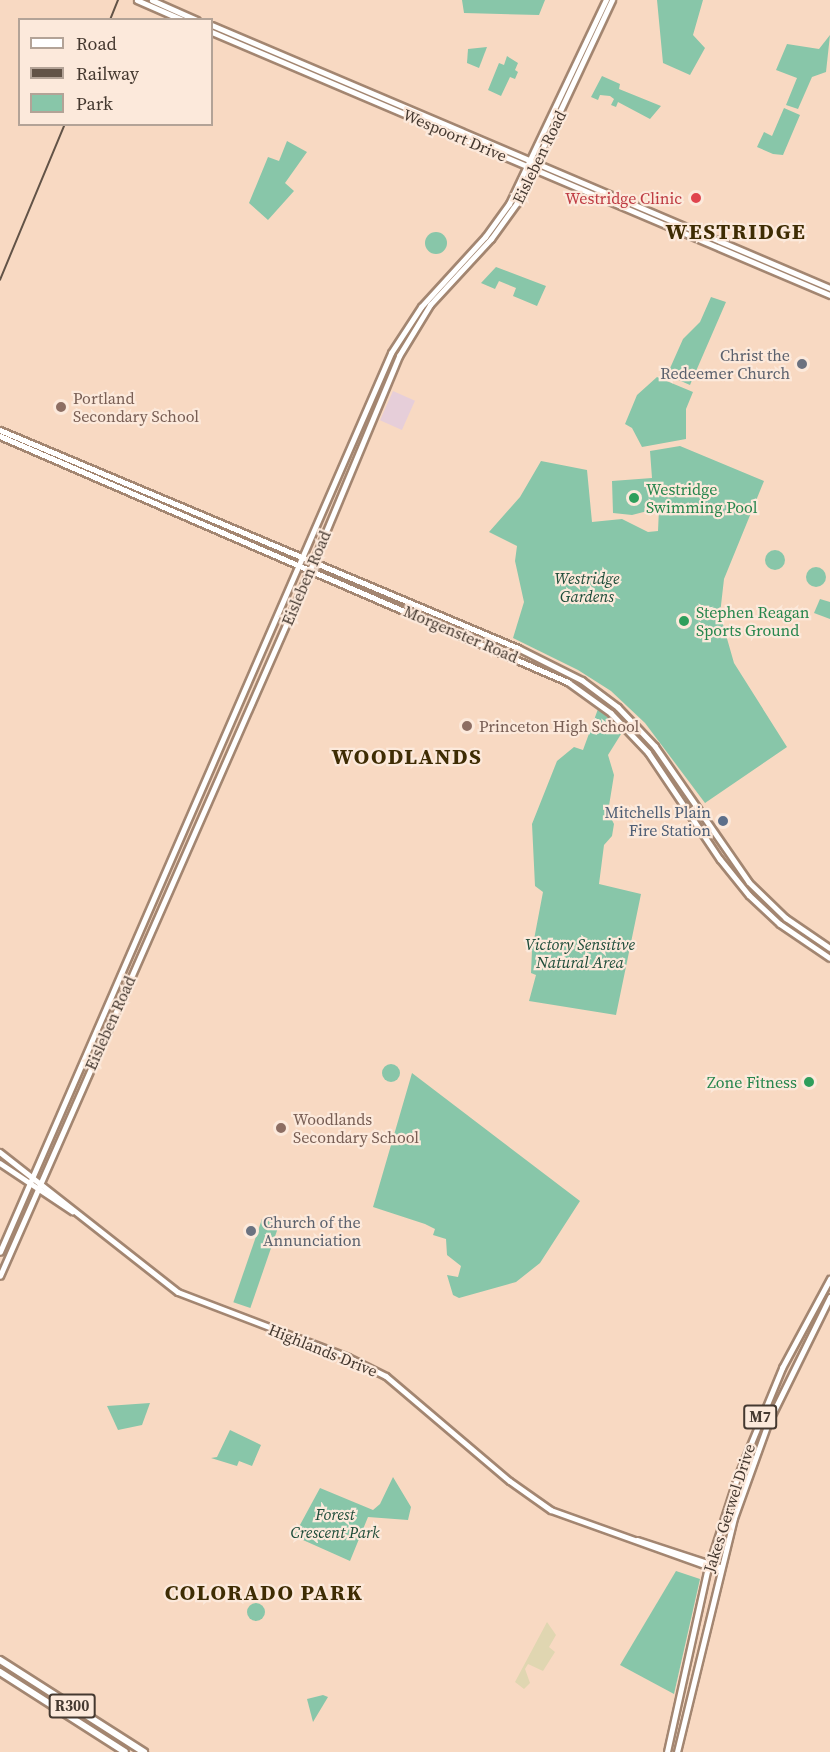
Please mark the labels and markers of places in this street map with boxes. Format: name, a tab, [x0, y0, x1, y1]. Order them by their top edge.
place label: Westridge Clinic	[565, 188, 682, 208]
marker: Westridge Clinic	[687, 189, 705, 207]
place label: Christ the Redeemer Church	[660, 345, 790, 383]
marker: Christ the Redeemer Church	[795, 357, 809, 371]
place label: Portland Secondary School	[73, 388, 199, 426]
marker: Portland Secondary School	[54, 400, 68, 414]
place label: Westridge Swimming Pool	[646, 479, 757, 517]
marker: Westridge Swimming Pool	[627, 491, 641, 505]
place label: Stephen Reagan Sports Ground	[696, 602, 810, 640]
marker: Stephen Reagan Sports Ground	[677, 614, 691, 628]
place label: Princeton High School	[479, 716, 639, 736]
marker: Princeton High School	[460, 719, 474, 733]
place label: Mitchells Plain Fire Station	[605, 802, 711, 840]
marker: Mitchells Plain Fire Station	[716, 814, 730, 828]
place label: Zone Fitness	[707, 1072, 797, 1092]
marker: Zone Fitness	[802, 1075, 816, 1089]
place label: Woodlands Secondary School	[293, 1109, 419, 1147]
marker: Woodlands Secondary School	[274, 1121, 288, 1135]
place label: Church of the Annunciation	[263, 1212, 361, 1250]
marker: Church of the Annunciation	[244, 1224, 258, 1238]

